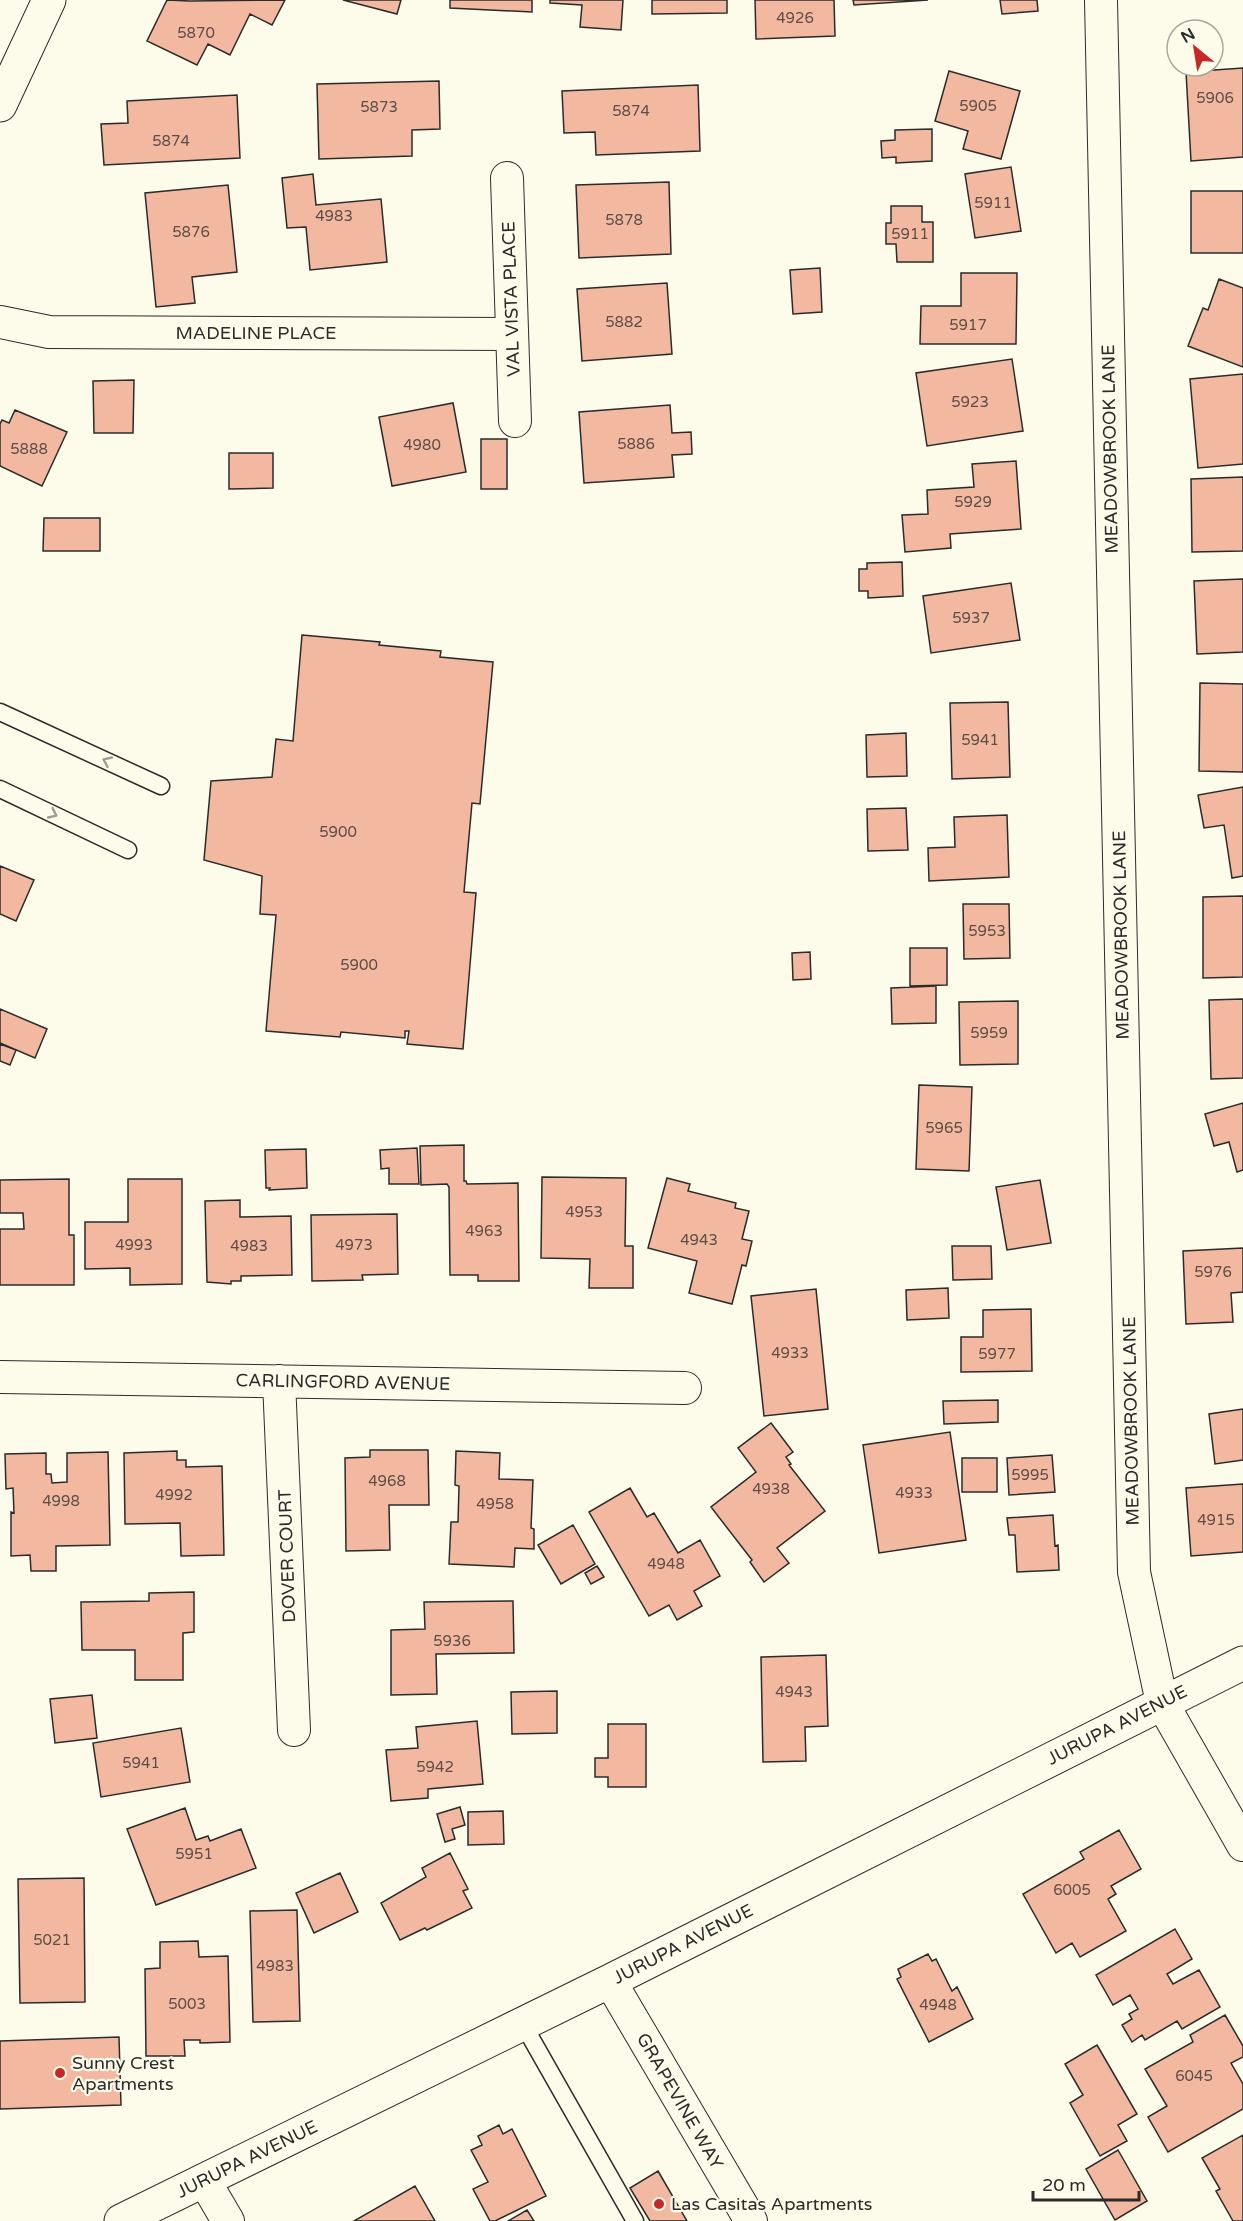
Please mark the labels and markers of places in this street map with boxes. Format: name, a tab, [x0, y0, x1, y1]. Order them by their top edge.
place label: Sunny Crest Apartments	[72, 2052, 175, 2095]
marker: Sunny Crest Apartments	[53, 2066, 67, 2080]
place label: Las Casitas Apartments	[671, 2193, 872, 2215]
marker: Las Casitas Apartments	[652, 2197, 666, 2211]

